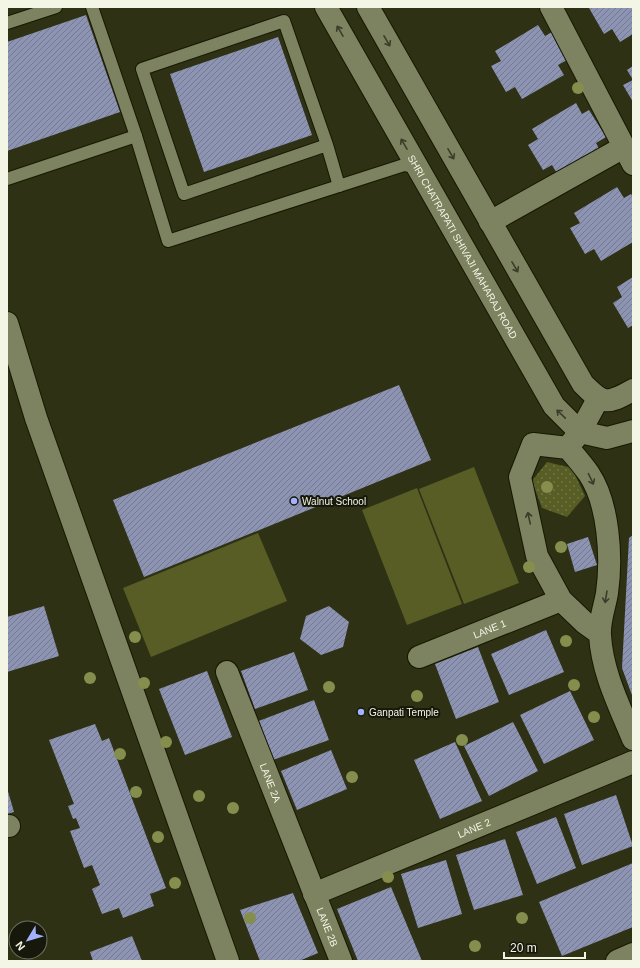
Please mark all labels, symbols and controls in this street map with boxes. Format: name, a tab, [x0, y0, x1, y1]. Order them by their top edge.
one-way arrow	[335, 25, 343, 37]
one-way arrow	[384, 35, 391, 47]
one-way arrow	[400, 139, 407, 151]
one-way arrow	[448, 148, 456, 160]
street label: SHRI CHATRAPATI SHIVAJI MAHARAJ ROAD	[406, 153, 519, 341]
one-way arrow	[512, 261, 520, 273]
one-way arrow	[556, 409, 566, 418]
one-way arrow	[588, 473, 595, 485]
marker: Walnut School	[289, 496, 299, 506]
place label: Walnut School	[302, 496, 366, 507]
one-way arrow	[525, 512, 533, 525]
one-way arrow	[602, 590, 610, 603]
street label: LANE 1	[472, 617, 508, 641]
marker: Ganpati Temple	[356, 707, 366, 717]
place label: Ganpati Temple	[369, 707, 439, 718]
street label: LANE 2A	[258, 762, 283, 804]
street label: LANE 2	[456, 816, 492, 840]
street label: LANE 2B	[314, 906, 340, 949]
north arrow	[8, 920, 48, 960]
scale bar	[504, 934, 585, 960]
text: N	[13, 939, 27, 953]
text: 20 m	[510, 941, 537, 955]

